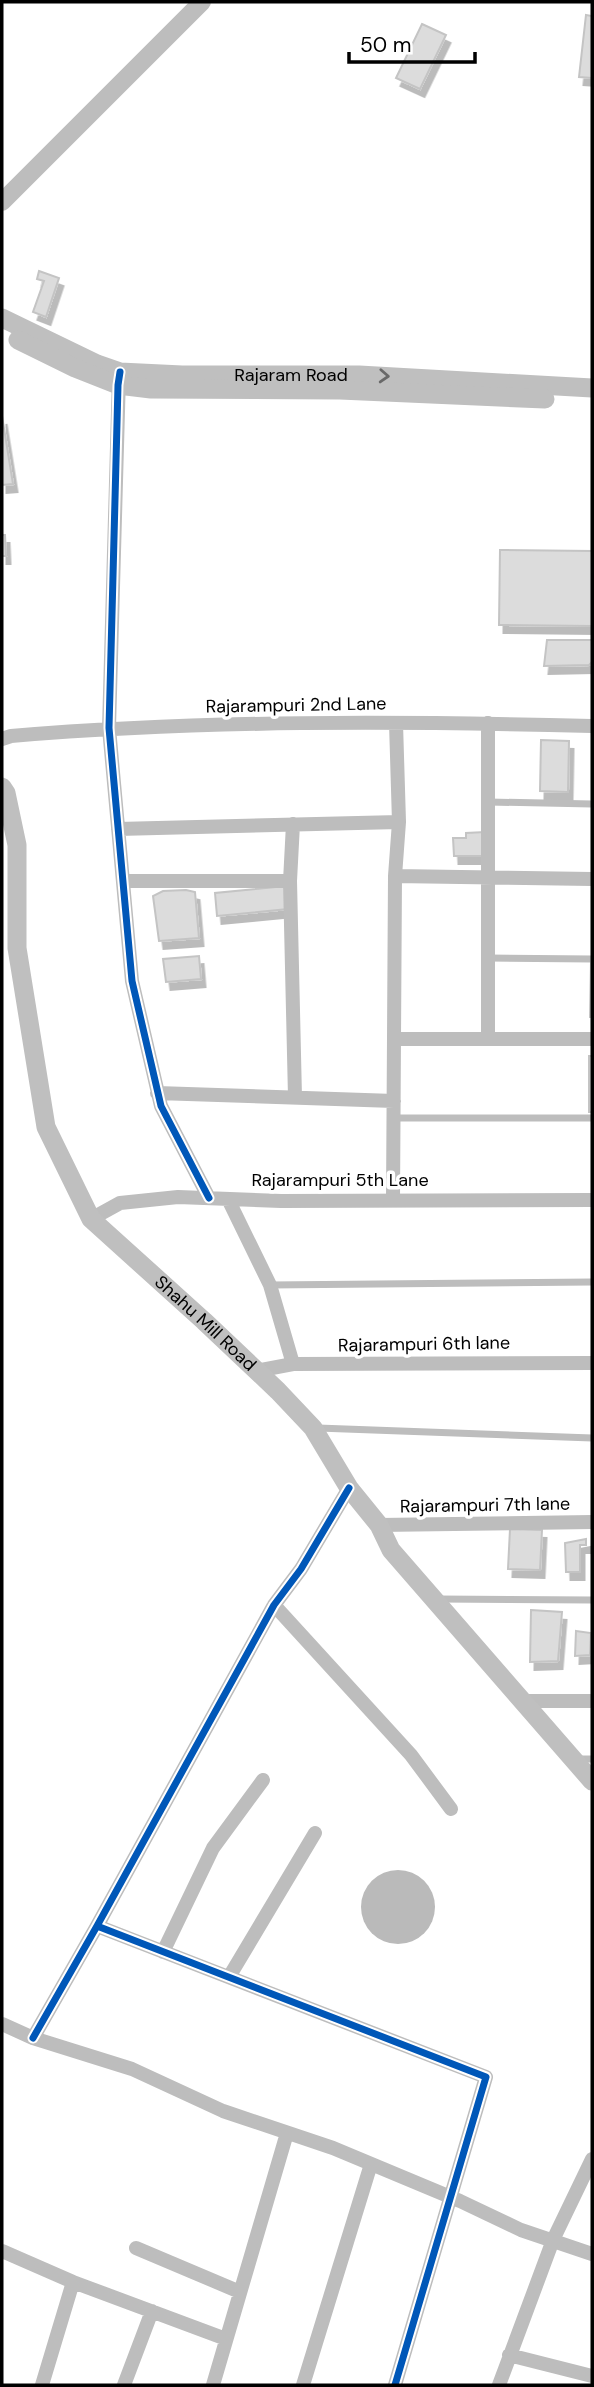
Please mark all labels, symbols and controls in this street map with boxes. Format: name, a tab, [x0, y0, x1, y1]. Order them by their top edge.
scale bar	[349, 21, 475, 65]
text: 50 m	[360, 31, 411, 59]
street label: Rajaram Road	[234, 363, 348, 387]
one-way arrow	[379, 369, 390, 384]
street label: Rajarampuri 2nd Lane	[205, 691, 387, 719]
street label: Rajarampuri 5th Lane	[251, 1168, 429, 1192]
street label: Shahu Mill Road	[150, 1270, 262, 1376]
street label: Rajarampuri 6th lane	[338, 1330, 510, 1358]
street label: Rajarampuri 7th lane	[400, 1492, 570, 1518]

